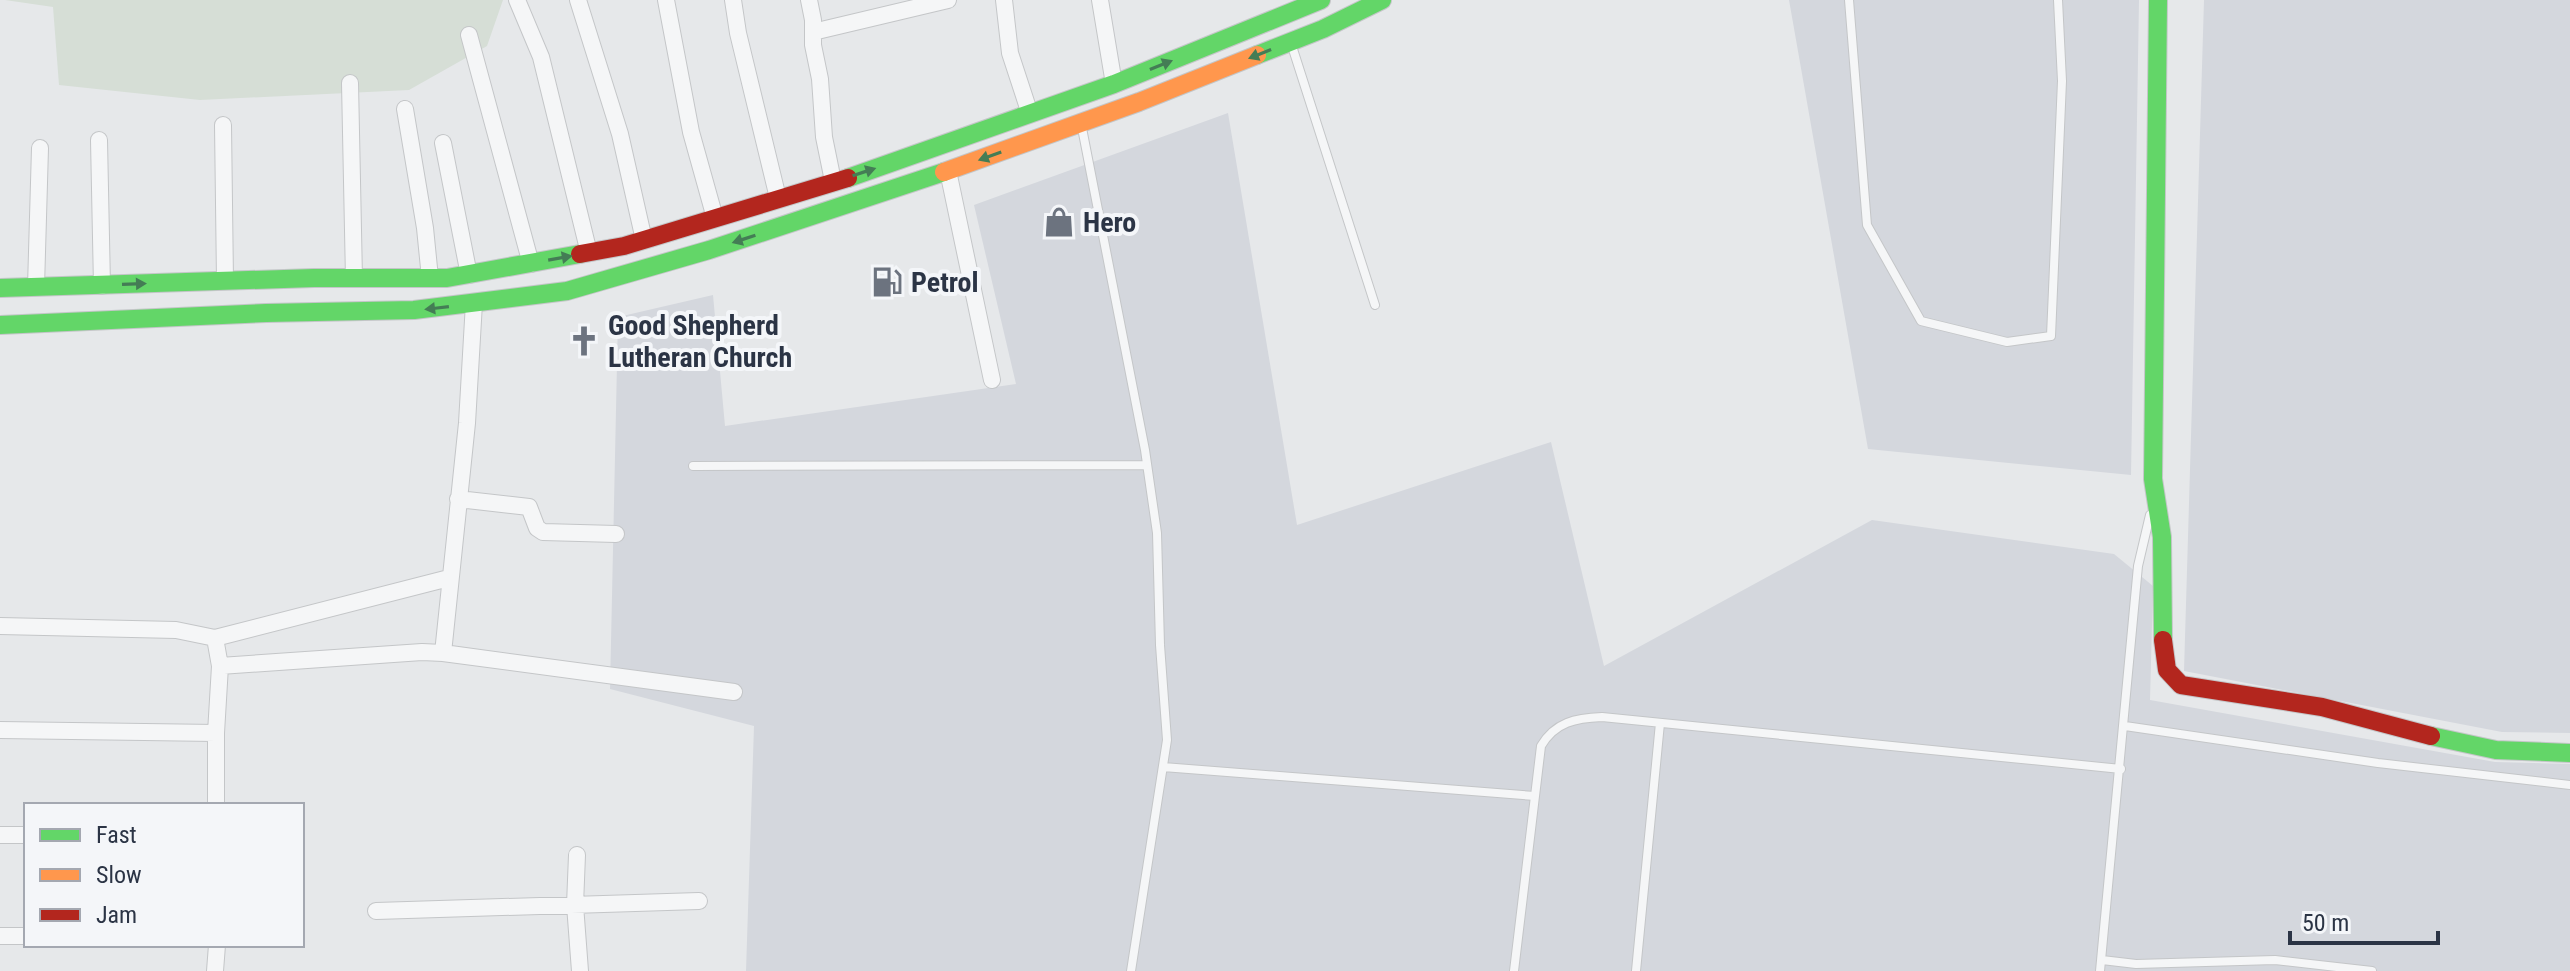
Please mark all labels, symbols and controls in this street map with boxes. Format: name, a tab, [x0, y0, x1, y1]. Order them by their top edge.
one-way arrow	[1248, 47, 1272, 60]
one-way arrow	[1149, 58, 1173, 71]
one-way arrow	[978, 150, 1002, 162]
one-way arrow	[852, 165, 876, 178]
shop icon: Hero	[1042, 205, 1076, 239]
place label: Hero	[1083, 206, 1136, 239]
one-way arrow	[732, 233, 756, 246]
one-way arrow	[548, 252, 573, 264]
fuel station icon: Petrol	[870, 265, 904, 299]
place label: Petrol	[911, 266, 979, 299]
one-way arrow	[122, 278, 147, 291]
one-way arrow	[424, 301, 449, 314]
place label: Good Shepherd Lutheran Church	[608, 309, 792, 374]
church icon: Good Shepherd Lutheran Church	[567, 324, 601, 358]
legend	[24, 803, 304, 947]
text: Fast	[96, 821, 137, 849]
text: Slow	[96, 861, 142, 889]
scale bar	[2290, 895, 2438, 945]
text: Jam	[96, 901, 137, 929]
text: 50 m	[2302, 909, 2349, 937]

